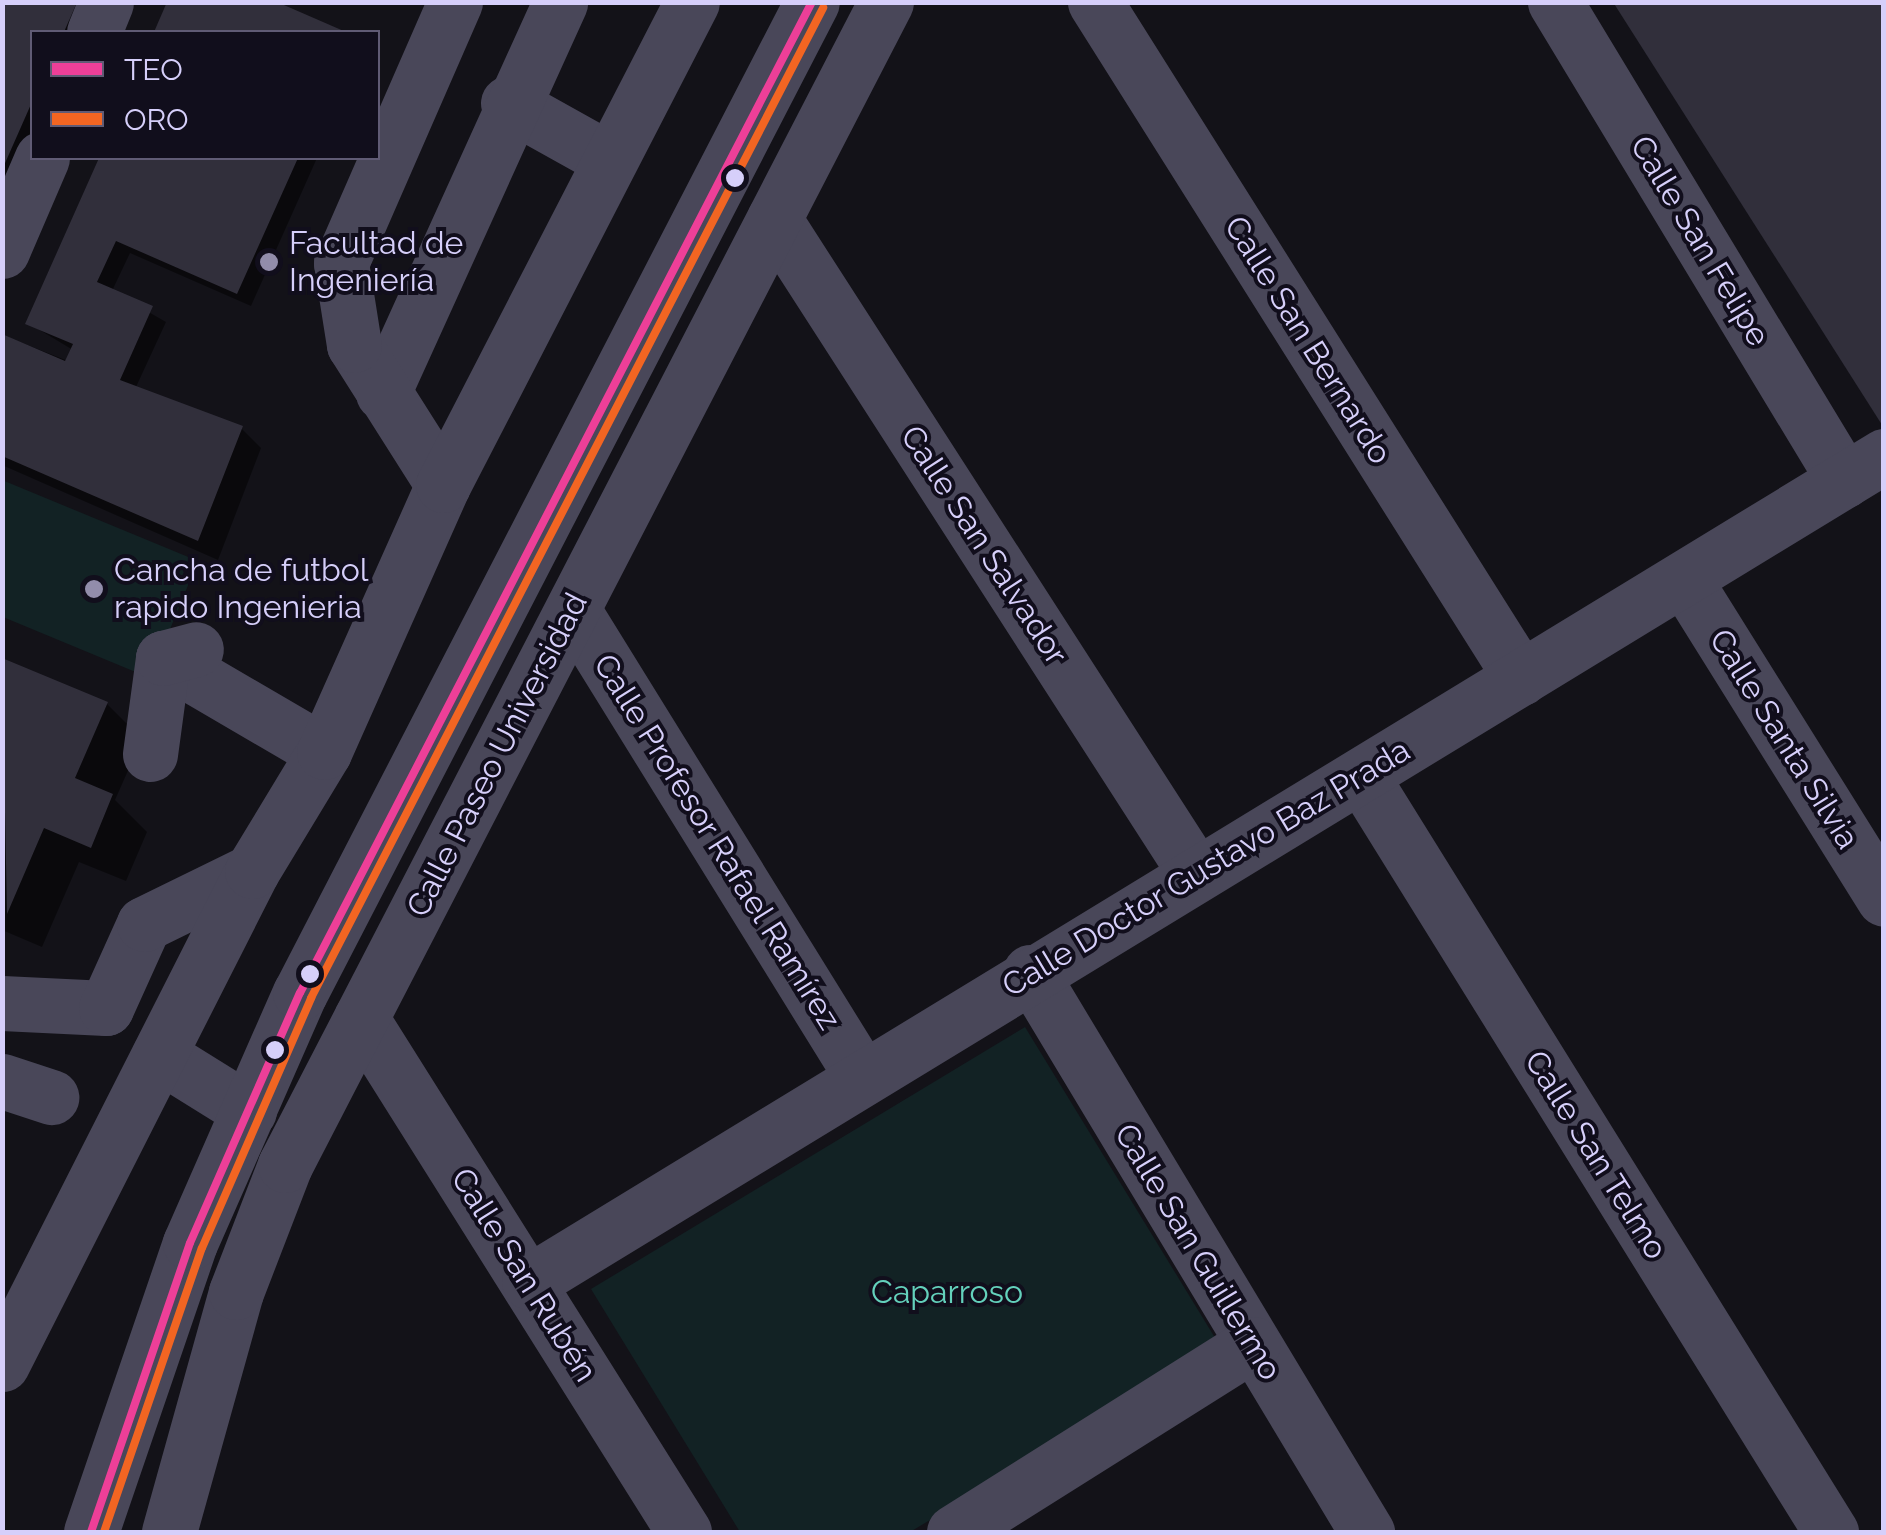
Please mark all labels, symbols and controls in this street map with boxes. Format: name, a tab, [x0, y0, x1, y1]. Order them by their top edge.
legend	[30, 30, 380, 160]
text: TEO	[124, 52, 183, 87]
text: ORO	[124, 102, 189, 137]
street label: Calle San Felipe	[1622, 129, 1778, 353]
unlabelled marker	[725, 168, 745, 188]
street label: Calle San Bernardo	[1216, 209, 1400, 471]
place label: Facultad de Ingeniería	[289, 225, 463, 300]
marker: Facultad de Ingeniería	[258, 251, 280, 273]
street label: Calle San Salvador	[893, 419, 1075, 671]
place label: Cancha de futbol rapido Ingenieria	[114, 552, 368, 627]
marker: Cancha de futbol rapido Ingenieria	[83, 578, 105, 600]
street label: Calle Paseo Universidad	[399, 587, 595, 923]
street label: Calle Santa Silvia	[1701, 622, 1867, 856]
street label: Calle Profesor Rafael Ramírez	[585, 647, 849, 1037]
street label: Calle Doctor Gustavo Baz Prada	[995, 731, 1417, 1005]
unlabelled marker	[300, 964, 320, 984]
unlabelled marker	[265, 1040, 285, 1060]
street label: Calle San Telmo	[1516, 1043, 1676, 1267]
street label: Calle San Guillermo	[1106, 1117, 1290, 1387]
street label: Calle San Rubén	[443, 1161, 605, 1389]
park label: Caparroso	[871, 1273, 1023, 1311]

